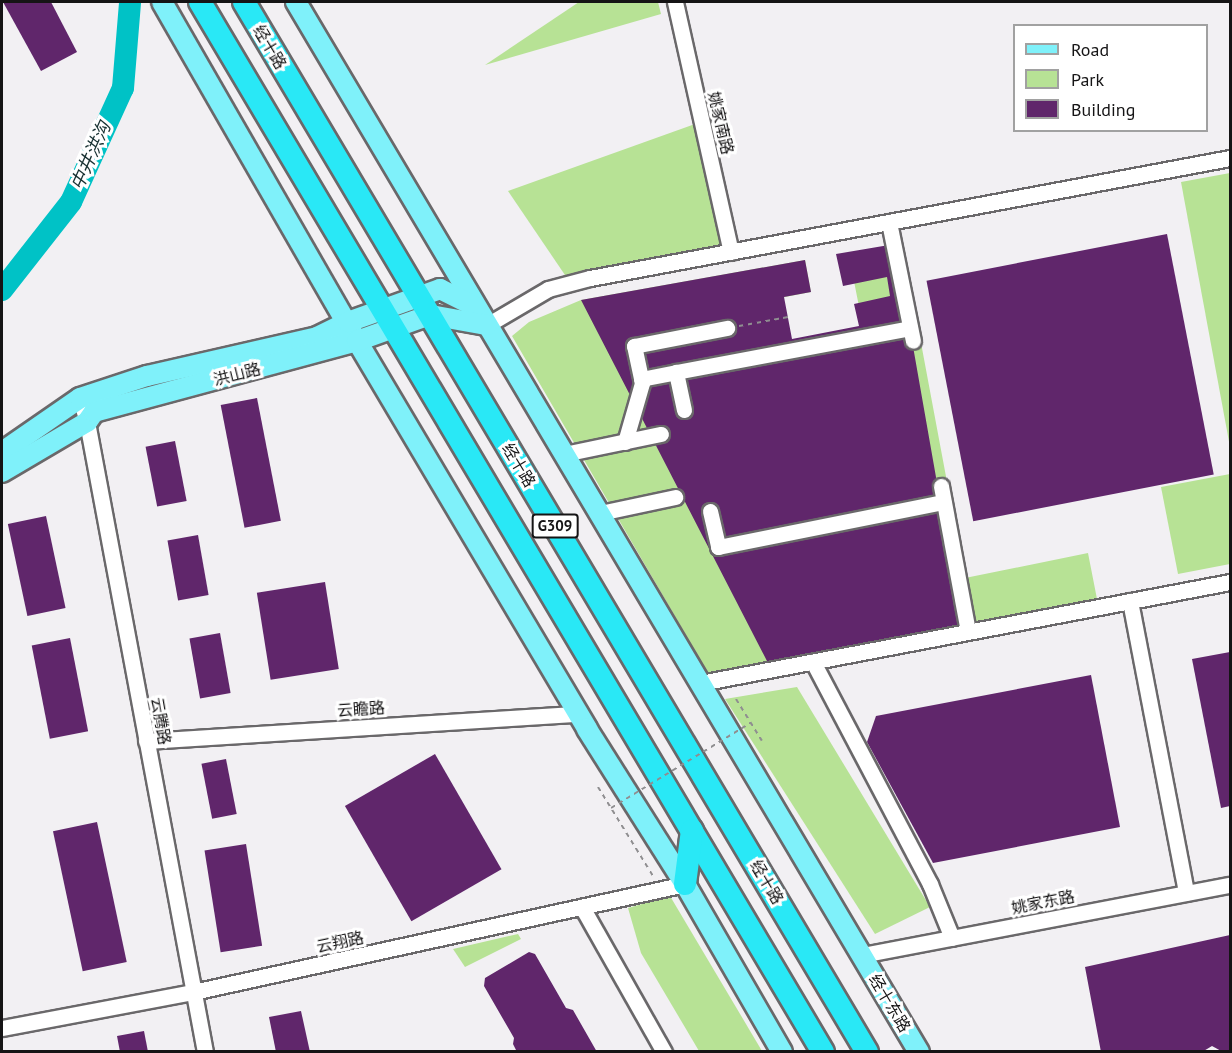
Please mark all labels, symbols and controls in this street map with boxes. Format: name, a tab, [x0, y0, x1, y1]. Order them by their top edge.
street label: 经十路	[249, 21, 291, 73]
legend	[1013, 24, 1208, 132]
text: Road	[1071, 38, 1109, 61]
text: Park	[1071, 68, 1104, 91]
street label: 姚家南路	[704, 90, 738, 156]
text: Building	[1071, 98, 1135, 121]
water label: 中井洪沟	[66, 119, 116, 193]
street label: 洪山路	[211, 359, 263, 389]
street label: 经十路	[498, 439, 540, 491]
road number: G309	[531, 514, 579, 538]
street label: 云腾路	[147, 696, 175, 746]
street label: 云瞻路	[336, 698, 386, 720]
street label: 经十路	[746, 856, 788, 908]
street label: 姚家东路	[1010, 886, 1076, 918]
street label: 云翔路	[315, 928, 365, 956]
street label: 经十东路	[865, 971, 915, 1035]

